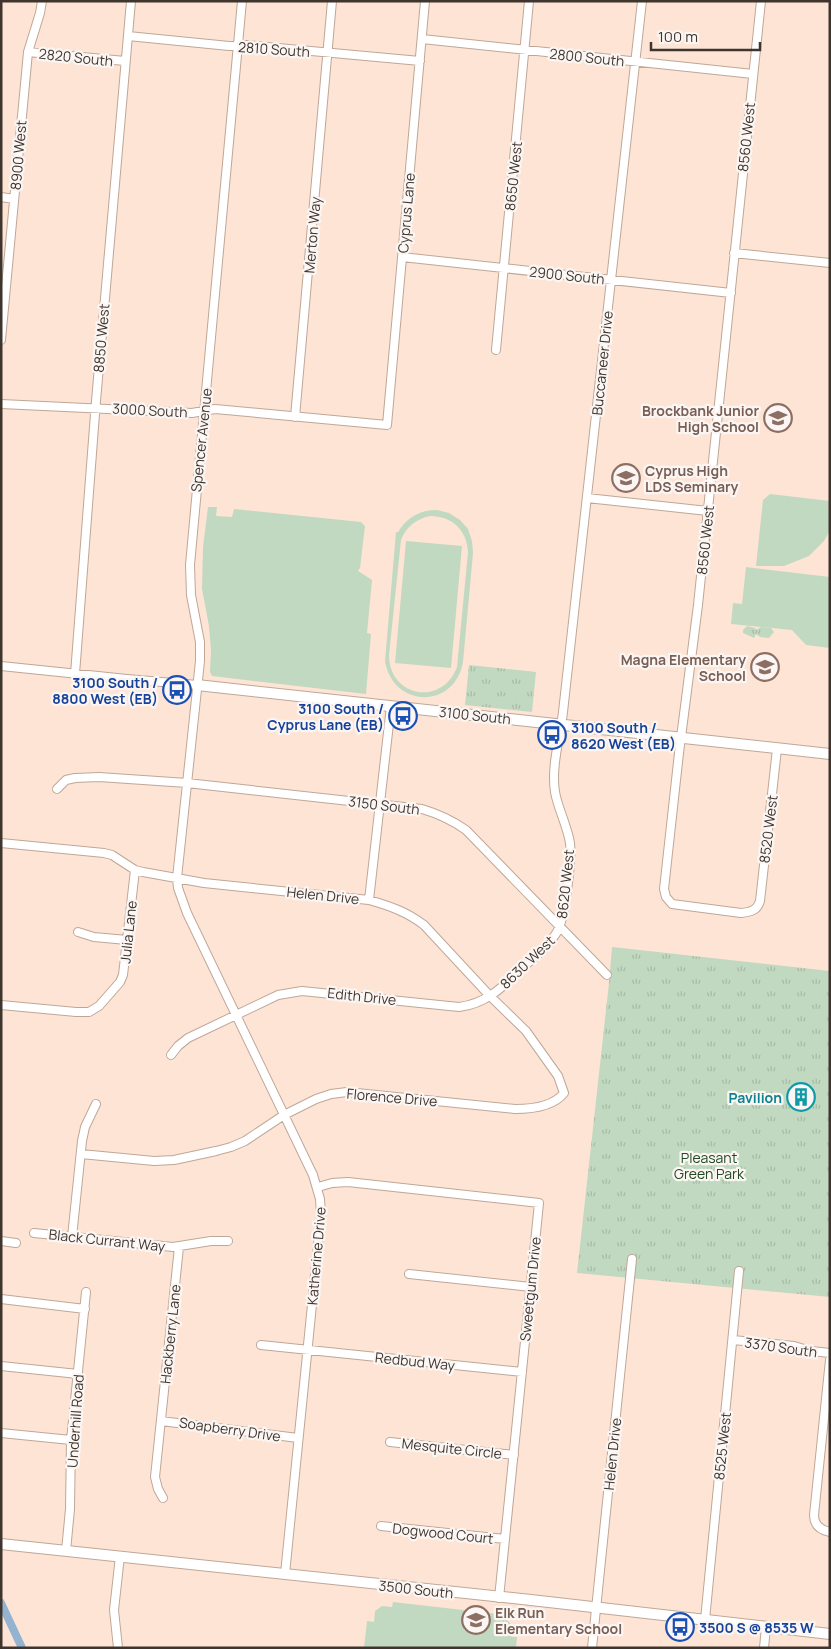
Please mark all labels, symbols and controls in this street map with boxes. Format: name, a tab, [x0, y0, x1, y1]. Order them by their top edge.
scale bar	[651, 20, 760, 52]
text: 100 m	[658, 26, 698, 47]
street label: 2810 South	[237, 37, 311, 61]
street label: 2820 South	[38, 44, 114, 70]
street label: 2800 South	[549, 44, 625, 70]
street label: 8560 West	[733, 101, 759, 173]
street label: 8900 West	[5, 119, 31, 191]
street label: 8650 West	[500, 140, 526, 212]
street label: Cyprus Lane	[393, 172, 419, 254]
street label: Merton Way	[299, 195, 325, 274]
street label: 2900 South	[528, 262, 606, 288]
street label: 8850 West	[89, 302, 114, 373]
street label: Buccaneer Drive	[587, 310, 617, 416]
street label: Spencer Avenue	[186, 387, 216, 493]
street label: 3000 South	[112, 399, 188, 421]
place label: Brockbank Junior High School	[642, 401, 759, 436]
school or university icon: Brockbank Junior High School	[763, 403, 793, 433]
place label: Cyprus High LDS Seminary	[645, 461, 738, 496]
school or university icon: Cyprus High LDS Seminary	[611, 463, 641, 493]
street label: 8560 West	[692, 504, 718, 576]
place label: Magna Elementary School	[621, 650, 746, 685]
school or university icon: Magna Elementary School	[750, 652, 780, 682]
place label: 3100 South / 8800 West (EB)	[52, 673, 158, 708]
bus stop icon: 3100 South / 8800 West (EB)	[162, 675, 192, 705]
place label: 3100 South / Cyprus Lane (EB)	[267, 699, 384, 734]
bus stop icon: 3100 South / Cyprus Lane (EB)	[388, 701, 418, 731]
street label: 3100 South	[438, 702, 512, 728]
place label: 3100 South / 8620 West (EB)	[571, 718, 676, 753]
bus stop icon: 3100 South / 8620 West (EB)	[537, 720, 567, 750]
street label: 3150 South	[347, 791, 421, 819]
street label: 8520 West	[754, 793, 782, 864]
street label: 8620 West	[552, 848, 578, 920]
street label: Helen Drive	[286, 882, 360, 908]
street label: Julia Lane	[115, 900, 141, 964]
street label: 8630 West	[495, 931, 559, 993]
street label: Edith Drive	[327, 983, 397, 1009]
building icon: Pavilion	[786, 1082, 816, 1112]
street label: Florence Drive	[346, 1084, 438, 1110]
place label: Pavilion	[729, 1088, 782, 1107]
park label: Pleasant Green Park	[674, 1148, 745, 1183]
street label: Katherine Drive	[302, 1206, 330, 1306]
street label: Black Currant Way	[48, 1224, 167, 1256]
street label: Sweetgum Drive	[515, 1236, 545, 1342]
street label: Hackberry Lane	[155, 1283, 185, 1385]
street label: 3370 South	[744, 1333, 818, 1361]
street label: Redbud Way	[374, 1347, 456, 1375]
street label: Underhill Road	[62, 1374, 88, 1468]
street label: 8525 West	[709, 1411, 735, 1481]
street label: Soapberry Drive	[178, 1412, 282, 1446]
street label: Helen Drive	[599, 1417, 625, 1491]
street label: Mesquite Circle	[401, 1433, 503, 1463]
street label: Dogwood Court	[392, 1518, 495, 1548]
street label: 3500 South	[378, 1576, 454, 1602]
place label: Elk Run Elementary School	[495, 1603, 622, 1638]
school or university icon: Elk Run Elementary School	[461, 1605, 491, 1635]
bus stop icon: 3500 S @ 8535 W	[665, 1612, 695, 1642]
place label: 3500 S @ 8535 W	[699, 1618, 814, 1637]

